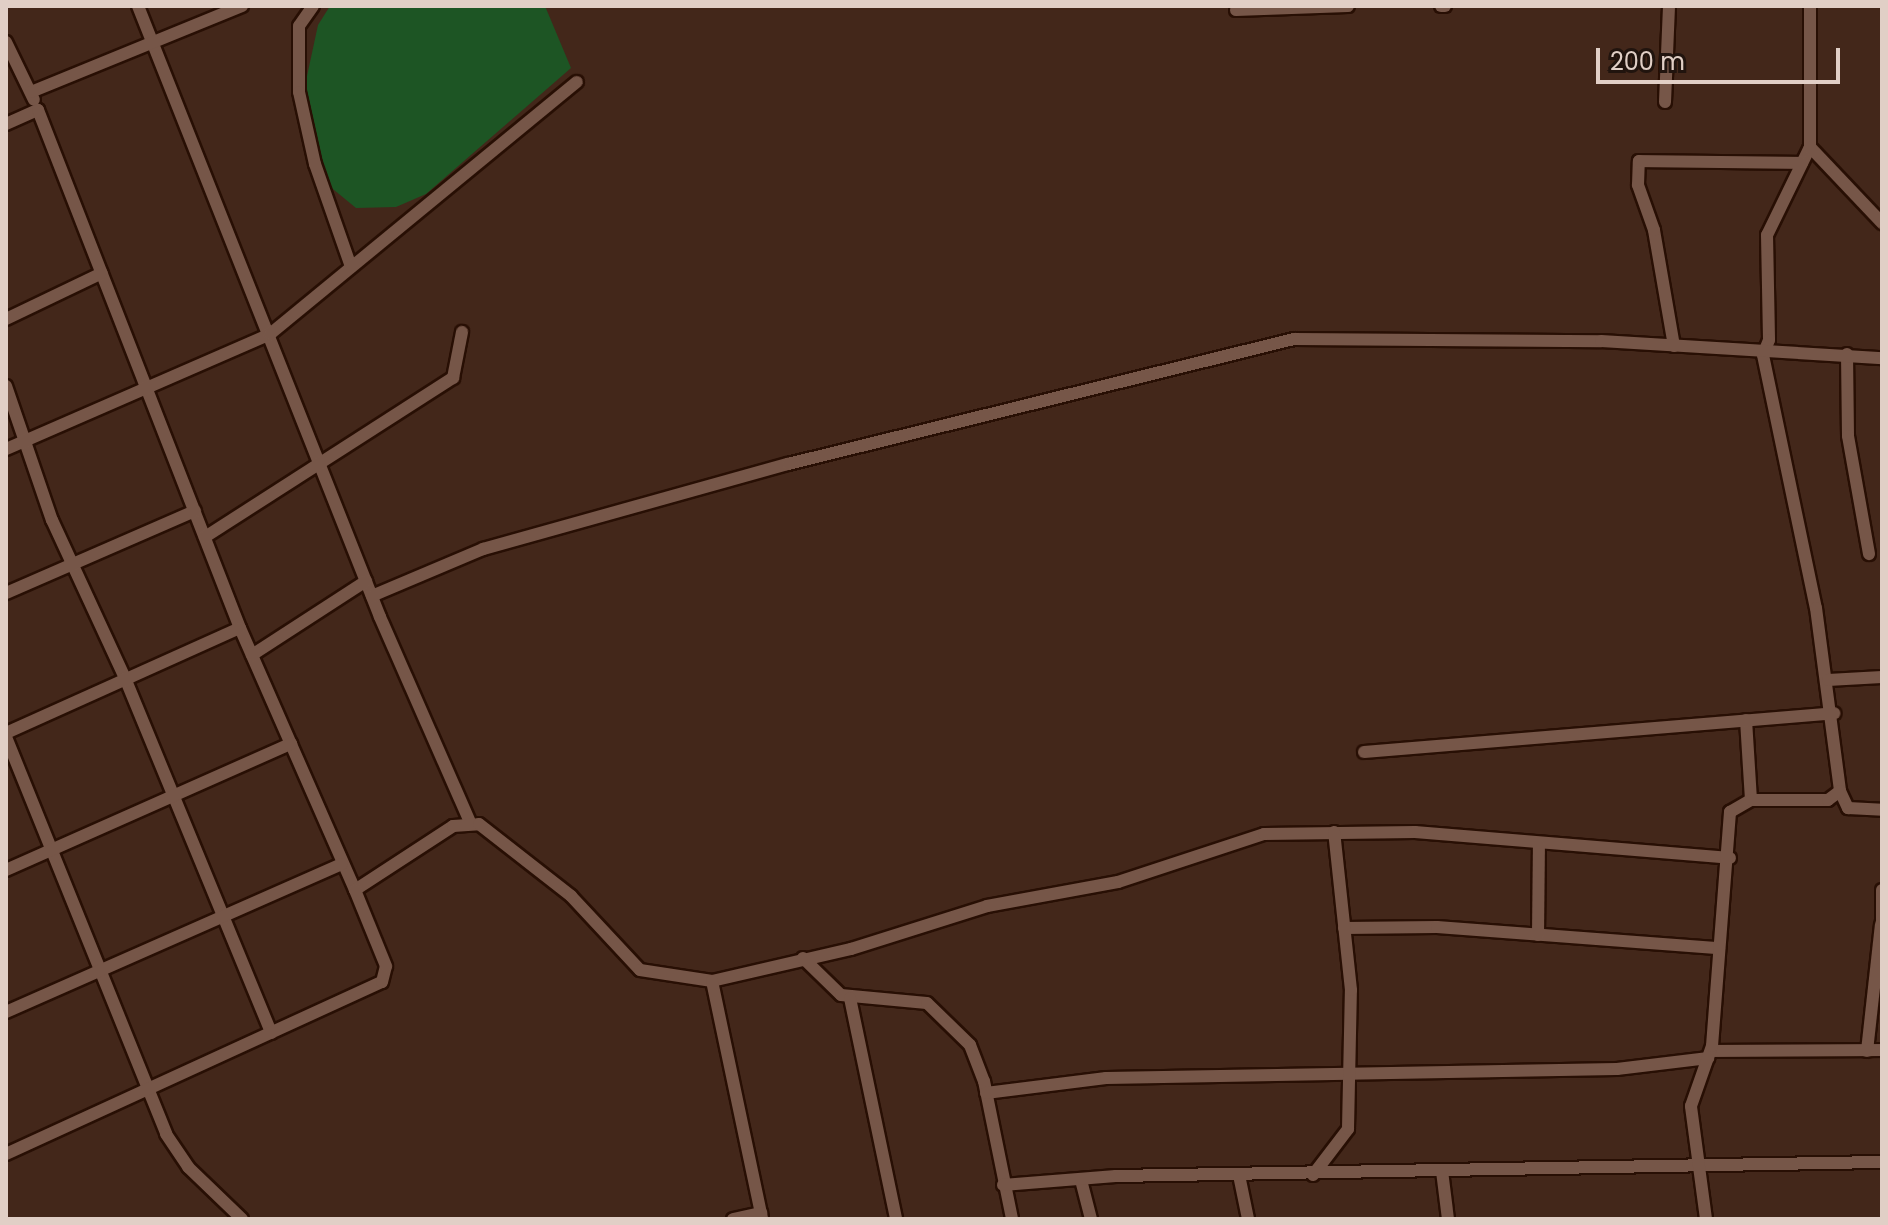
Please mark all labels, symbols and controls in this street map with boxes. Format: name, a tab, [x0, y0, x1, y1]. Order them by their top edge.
scale bar	[1600, 32, 1844, 82]
text: 200 m	[1610, 45, 1685, 78]

